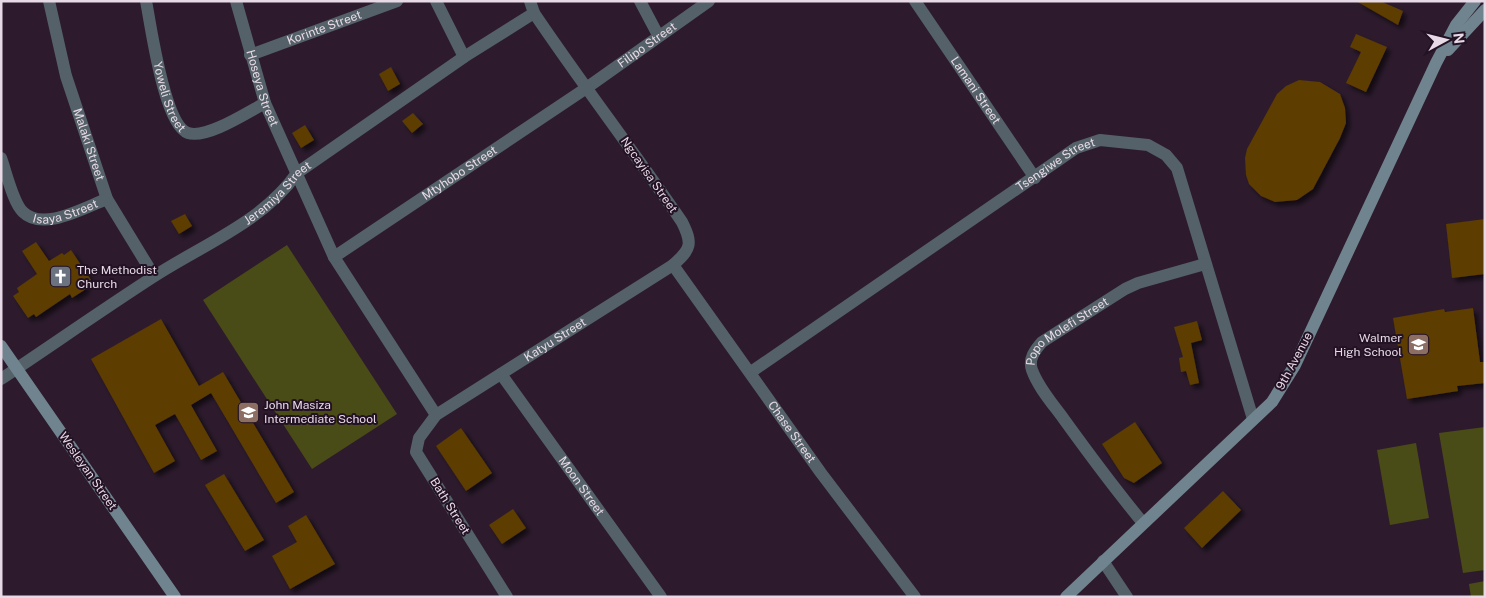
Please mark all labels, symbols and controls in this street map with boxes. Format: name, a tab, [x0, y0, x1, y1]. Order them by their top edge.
street label: Korinte Street	[285, 8, 364, 48]
north arrow	[1421, 15, 1471, 65]
street label: Filipo Street	[615, 19, 679, 71]
text: N	[1450, 32, 1468, 45]
street label: Hoseya Street	[243, 48, 282, 129]
street label: Lamani Street	[948, 54, 1004, 127]
street label: Yoweli Street	[150, 60, 189, 136]
street label: Malaki Street	[70, 107, 107, 183]
street label: Ngcayisa Street	[618, 134, 681, 216]
street label: Tsengiwe Street	[1014, 135, 1097, 194]
street label: Mtyhobo Street	[419, 143, 500, 203]
street label: Jeremiya Street	[241, 158, 314, 228]
street label: Isaya Street	[31, 196, 100, 227]
place label: The Methodist Church	[77, 263, 157, 291]
church icon: The Methodist Church	[49, 265, 73, 289]
street label: Popo Molefi Street	[1024, 294, 1111, 366]
street label: Katyu Street	[521, 315, 589, 364]
street label: 9th Avenue	[1273, 330, 1315, 392]
place label: Walmer High School	[1334, 331, 1402, 359]
school or university icon: Walmer High School	[1406, 333, 1430, 357]
place label: John Masiza Intermediate School	[264, 398, 377, 426]
street label: Chase Street	[765, 398, 819, 466]
school or university icon: John Masiza Intermediate School	[236, 400, 260, 424]
street label: Wesleyan Street	[56, 429, 120, 513]
street label: Moon Street	[556, 454, 607, 519]
street label: Bath Street	[427, 475, 473, 537]

